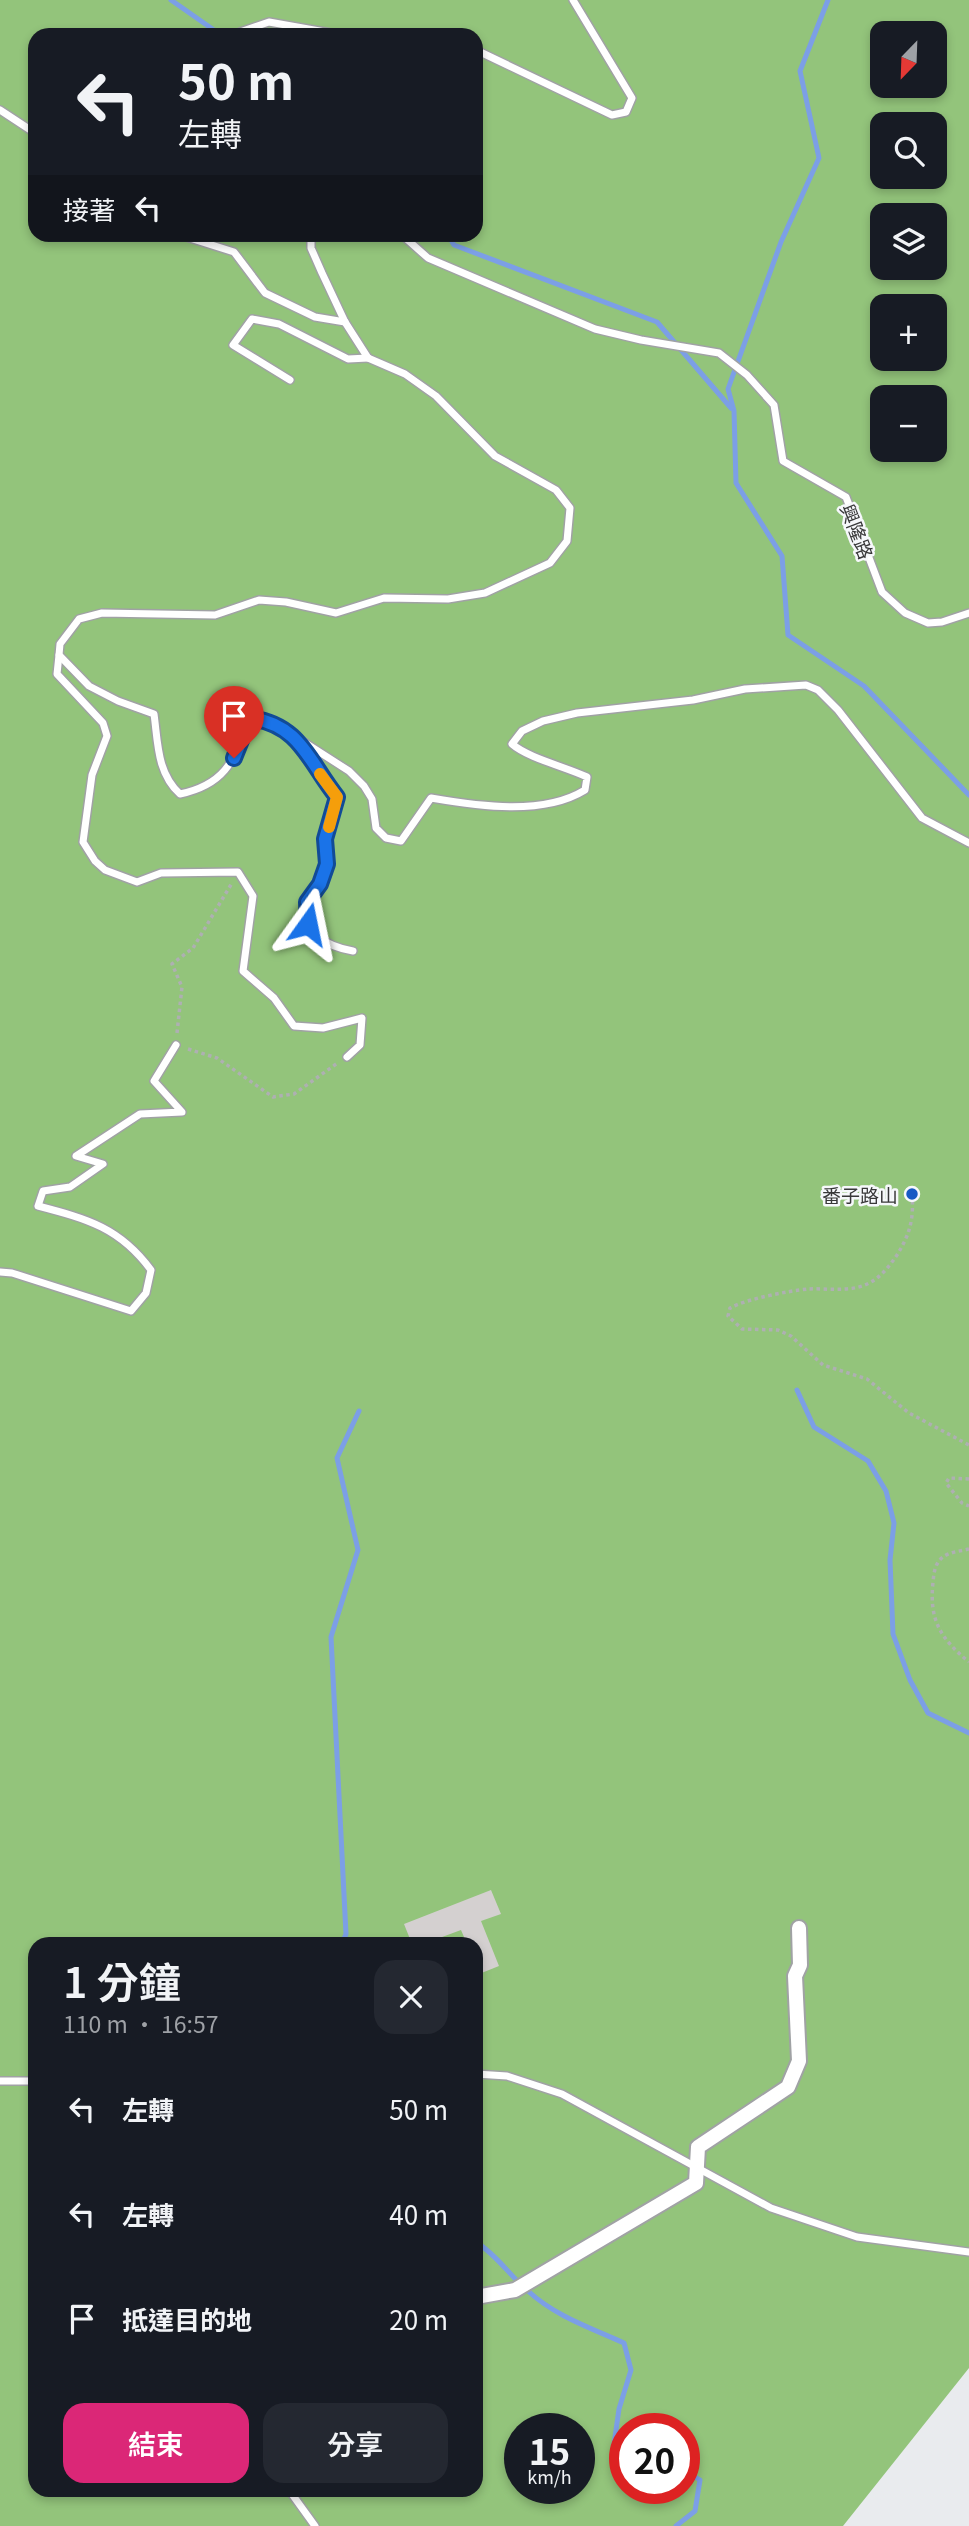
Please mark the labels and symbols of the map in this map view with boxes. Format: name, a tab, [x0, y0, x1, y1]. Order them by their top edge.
north arrow	[870, 21, 947, 98]
street label: 興隆路	[835, 500, 881, 562]
pin	[204, 686, 264, 758]
position arrow	[271, 887, 345, 961]
place label: 番子路山	[822, 1181, 898, 1208]
marker: 番子路山	[904, 1186, 920, 1202]
speed limit sign: 20	[609, 2413, 700, 2504]

